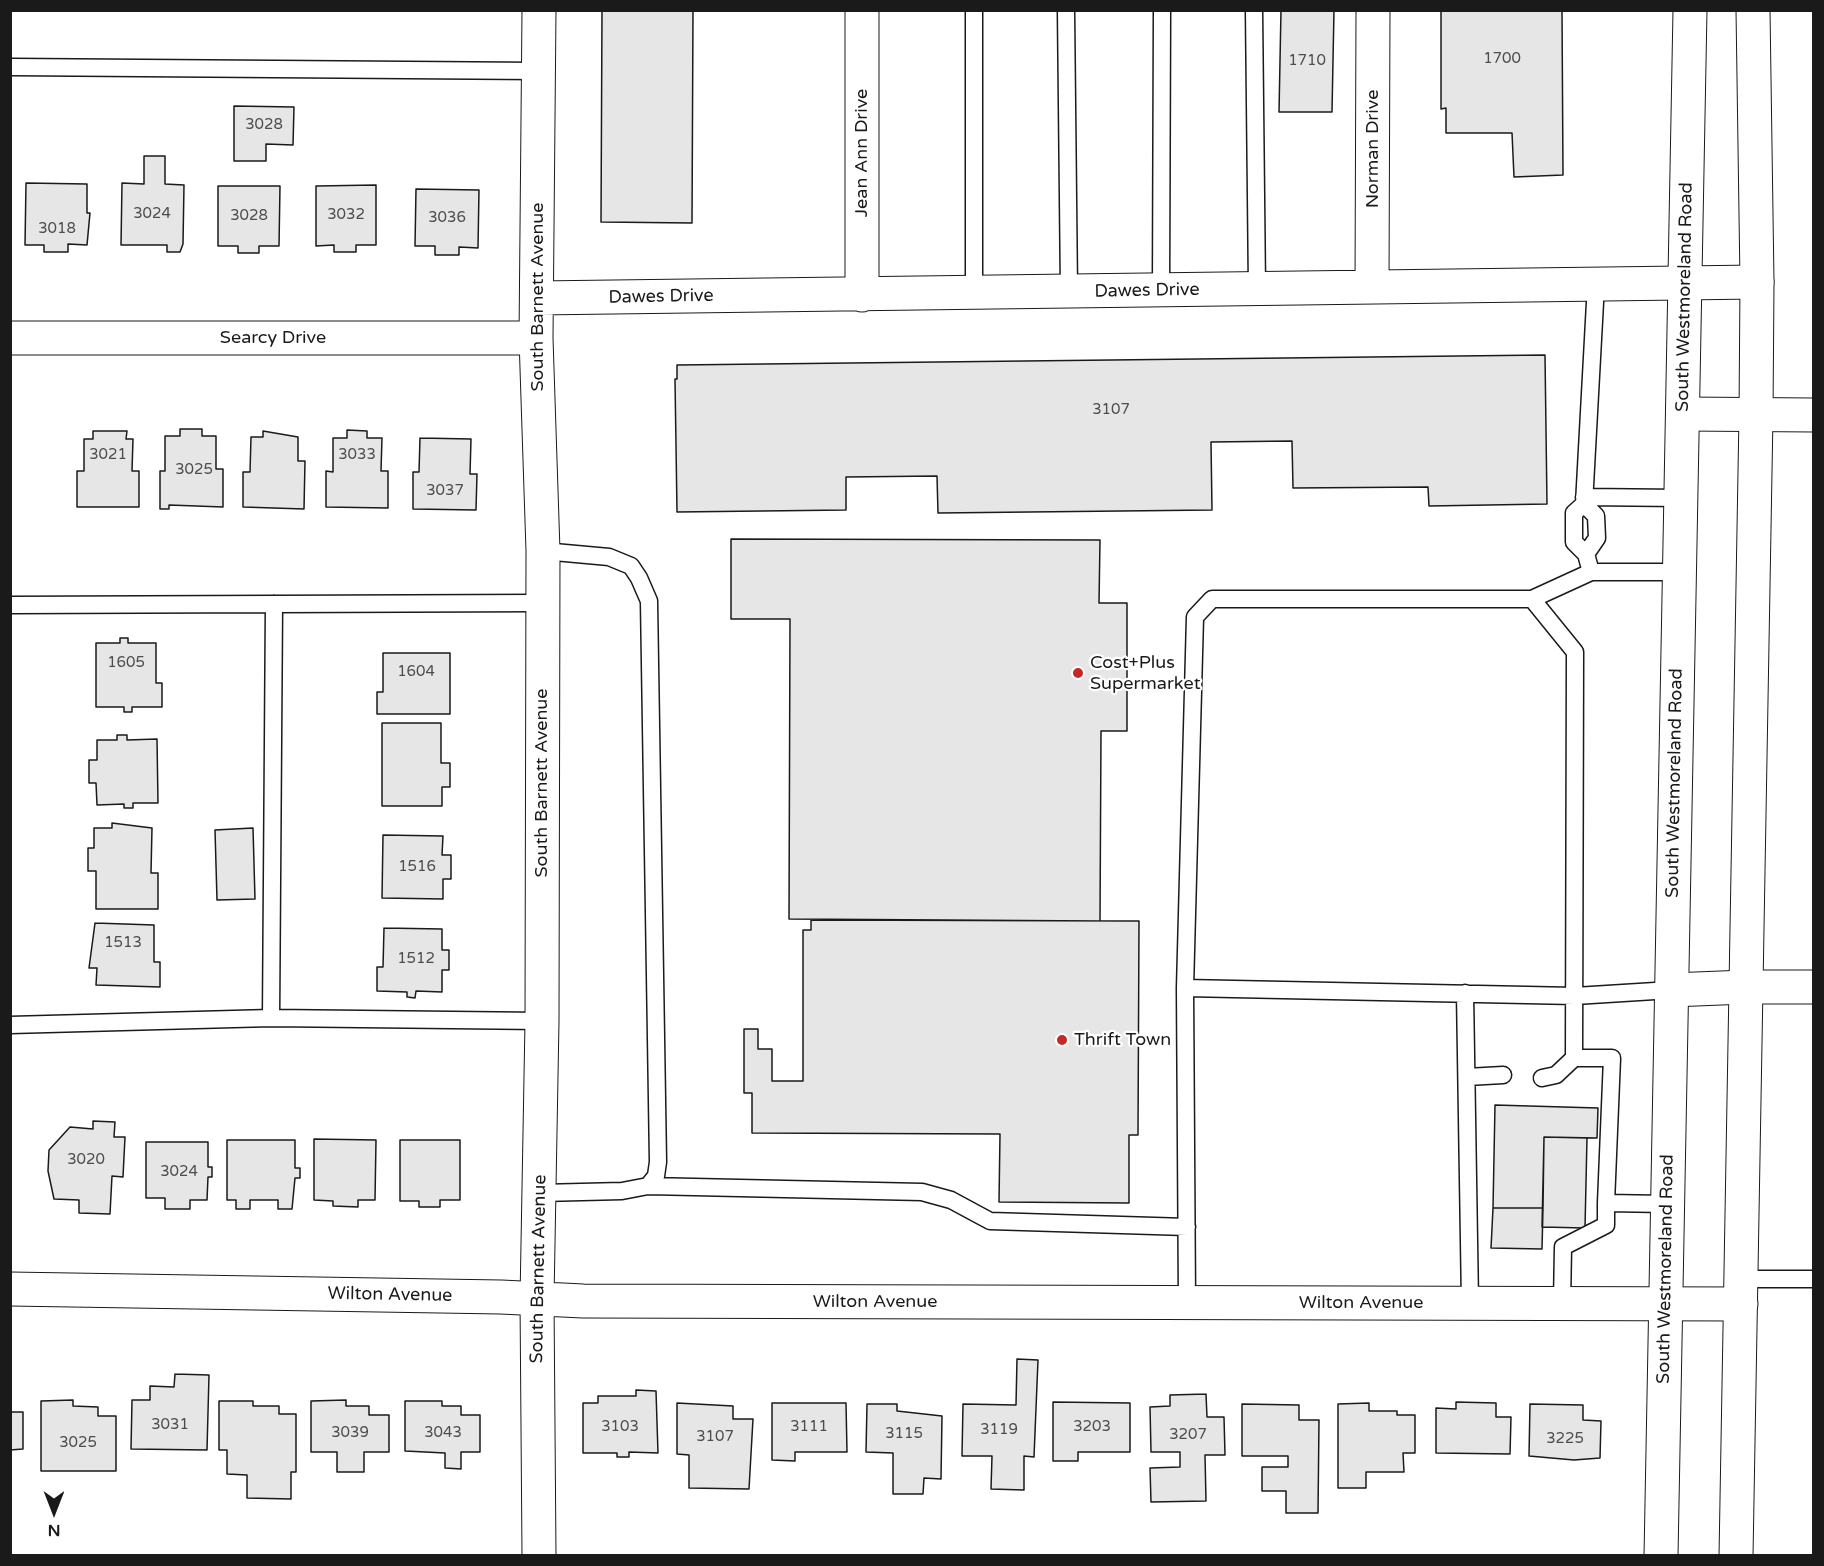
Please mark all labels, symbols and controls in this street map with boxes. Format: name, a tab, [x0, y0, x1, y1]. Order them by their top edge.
house number: 1700	[1483, 50, 1521, 68]
house number: 1710	[1288, 52, 1326, 70]
street label: Jean Ann Drive	[851, 89, 873, 217]
street label: Norman Drive	[1362, 90, 1384, 208]
house number: 3028	[245, 116, 283, 134]
street label: South Westmoreland Road	[1672, 182, 1698, 412]
street label: South Barnett Avenue	[527, 203, 549, 391]
house number: 3024	[133, 205, 171, 223]
house number: 3032	[327, 206, 365, 224]
house number: 3028	[230, 207, 268, 225]
house number: 3036	[428, 209, 466, 227]
house number: 3018	[38, 220, 76, 238]
street label: Dawes Drive	[1094, 279, 1200, 303]
street label: Dawes Drive	[608, 285, 714, 309]
street label: Searcy Drive	[220, 327, 326, 349]
house number: 3107	[1092, 401, 1130, 419]
house number: 3021	[89, 446, 127, 464]
house number: 3033	[338, 446, 376, 464]
house number: 3025	[175, 461, 213, 479]
house number: 3037	[426, 482, 464, 500]
place label: Cost+Plus Supermarket	[1090, 652, 1201, 694]
house number: 1605	[107, 654, 145, 672]
house number: 1604	[397, 663, 435, 681]
marker: Cost+Plus Supermarket	[1071, 666, 1085, 680]
street label: South Westmoreland Road	[1662, 668, 1688, 898]
street label: South Barnett Avenue	[531, 689, 553, 877]
house number: 1516	[398, 858, 436, 876]
house number: 1513	[104, 934, 142, 952]
house number: 1512	[397, 950, 435, 968]
place label: Thrift Town	[1074, 1029, 1171, 1051]
marker: Thrift Town	[1055, 1033, 1069, 1047]
house number: 3020	[67, 1151, 105, 1169]
street label: South Westmoreland Road	[1653, 1154, 1679, 1384]
house number: 3024	[160, 1163, 198, 1181]
street label: South Barnett Avenue	[527, 1174, 551, 1364]
street label: Wilton Avenue	[327, 1283, 453, 1307]
street label: Wilton Avenue	[813, 1291, 937, 1313]
street label: Wilton Avenue	[1299, 1292, 1423, 1314]
house number: 3031	[151, 1416, 189, 1434]
house number: 3103	[601, 1418, 639, 1436]
house number: 3111	[790, 1418, 828, 1436]
house number: 3203	[1073, 1418, 1111, 1436]
house number: 3119	[980, 1421, 1018, 1439]
house number: 3039	[331, 1424, 369, 1442]
house number: 3043	[424, 1424, 462, 1442]
house number: 3115	[885, 1425, 923, 1443]
house number: 3207	[1169, 1426, 1207, 1444]
house number: 3107	[696, 1428, 734, 1446]
house number: 3225	[1546, 1430, 1584, 1448]
house number: 3025	[59, 1434, 97, 1452]
north arrow	[24, 1482, 84, 1542]
text: N	[48, 1520, 60, 1540]

